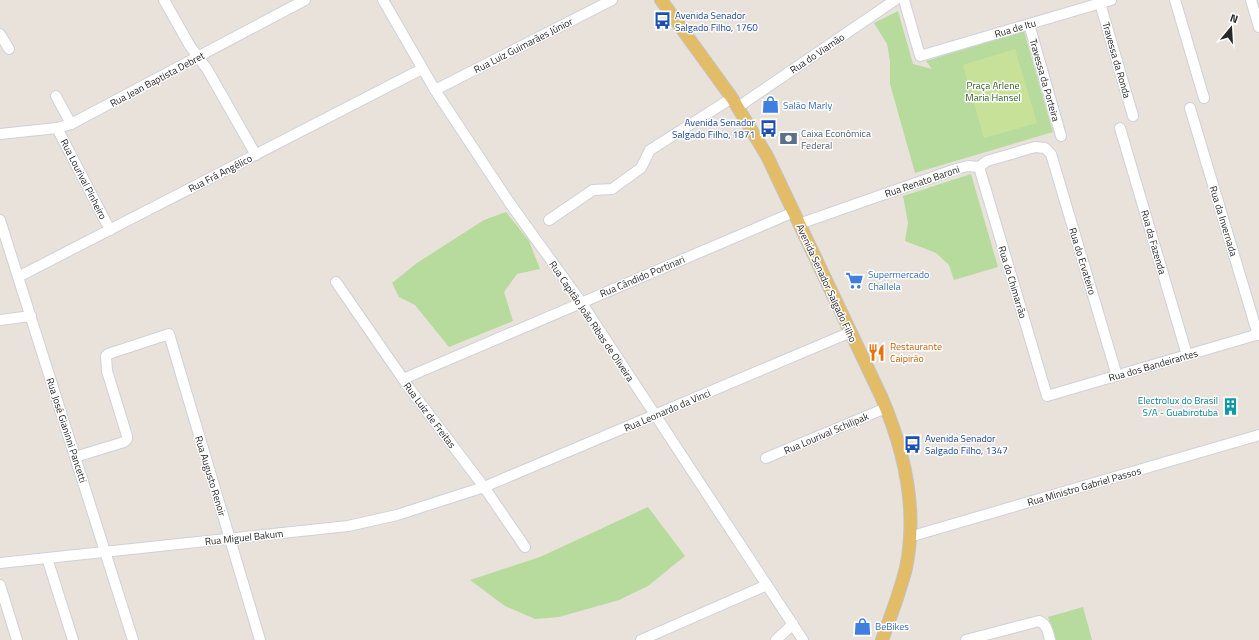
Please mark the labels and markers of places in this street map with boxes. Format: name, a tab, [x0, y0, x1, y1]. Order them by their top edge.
place label: Avenida Senador Salgado Filho, 1760	[675, 8, 758, 35]
bus stop icon: Avenida Senador Salgado Filho, 1760	[652, 11, 672, 31]
shop icon: Salão Marly	[760, 95, 780, 115]
place label: Salão Marly	[783, 98, 832, 113]
place label: Avenida Senador Salgado Filho, 1871	[672, 115, 756, 142]
bus stop icon: Avenida Senador Salgado Filho, 1871	[758, 118, 778, 138]
place label: Caixa Econômica Federal	[801, 126, 871, 153]
bank icon: Caixa Econômica Federal	[778, 129, 798, 149]
place label: Supermercado Challela	[868, 267, 929, 294]
supermarket icon: Supermercado Challela	[845, 270, 865, 290]
place label: Restaurante Caipirão	[890, 339, 942, 366]
restaurant icon: Restaurante Caipirão	[867, 342, 887, 362]
place label: Electrolux do Brasil S/A - Guabirotuba	[1138, 393, 1218, 420]
building icon: Electrolux do Brasil S/A - Guabirotuba	[1221, 396, 1241, 416]
place label: Avenida Senador Salgado Filho, 1347	[925, 431, 1008, 458]
bus stop icon: Avenida Senador Salgado Filho, 1347	[902, 434, 922, 454]
shop icon: BeBikes	[852, 616, 872, 636]
place label: BeBikes	[875, 619, 909, 634]

